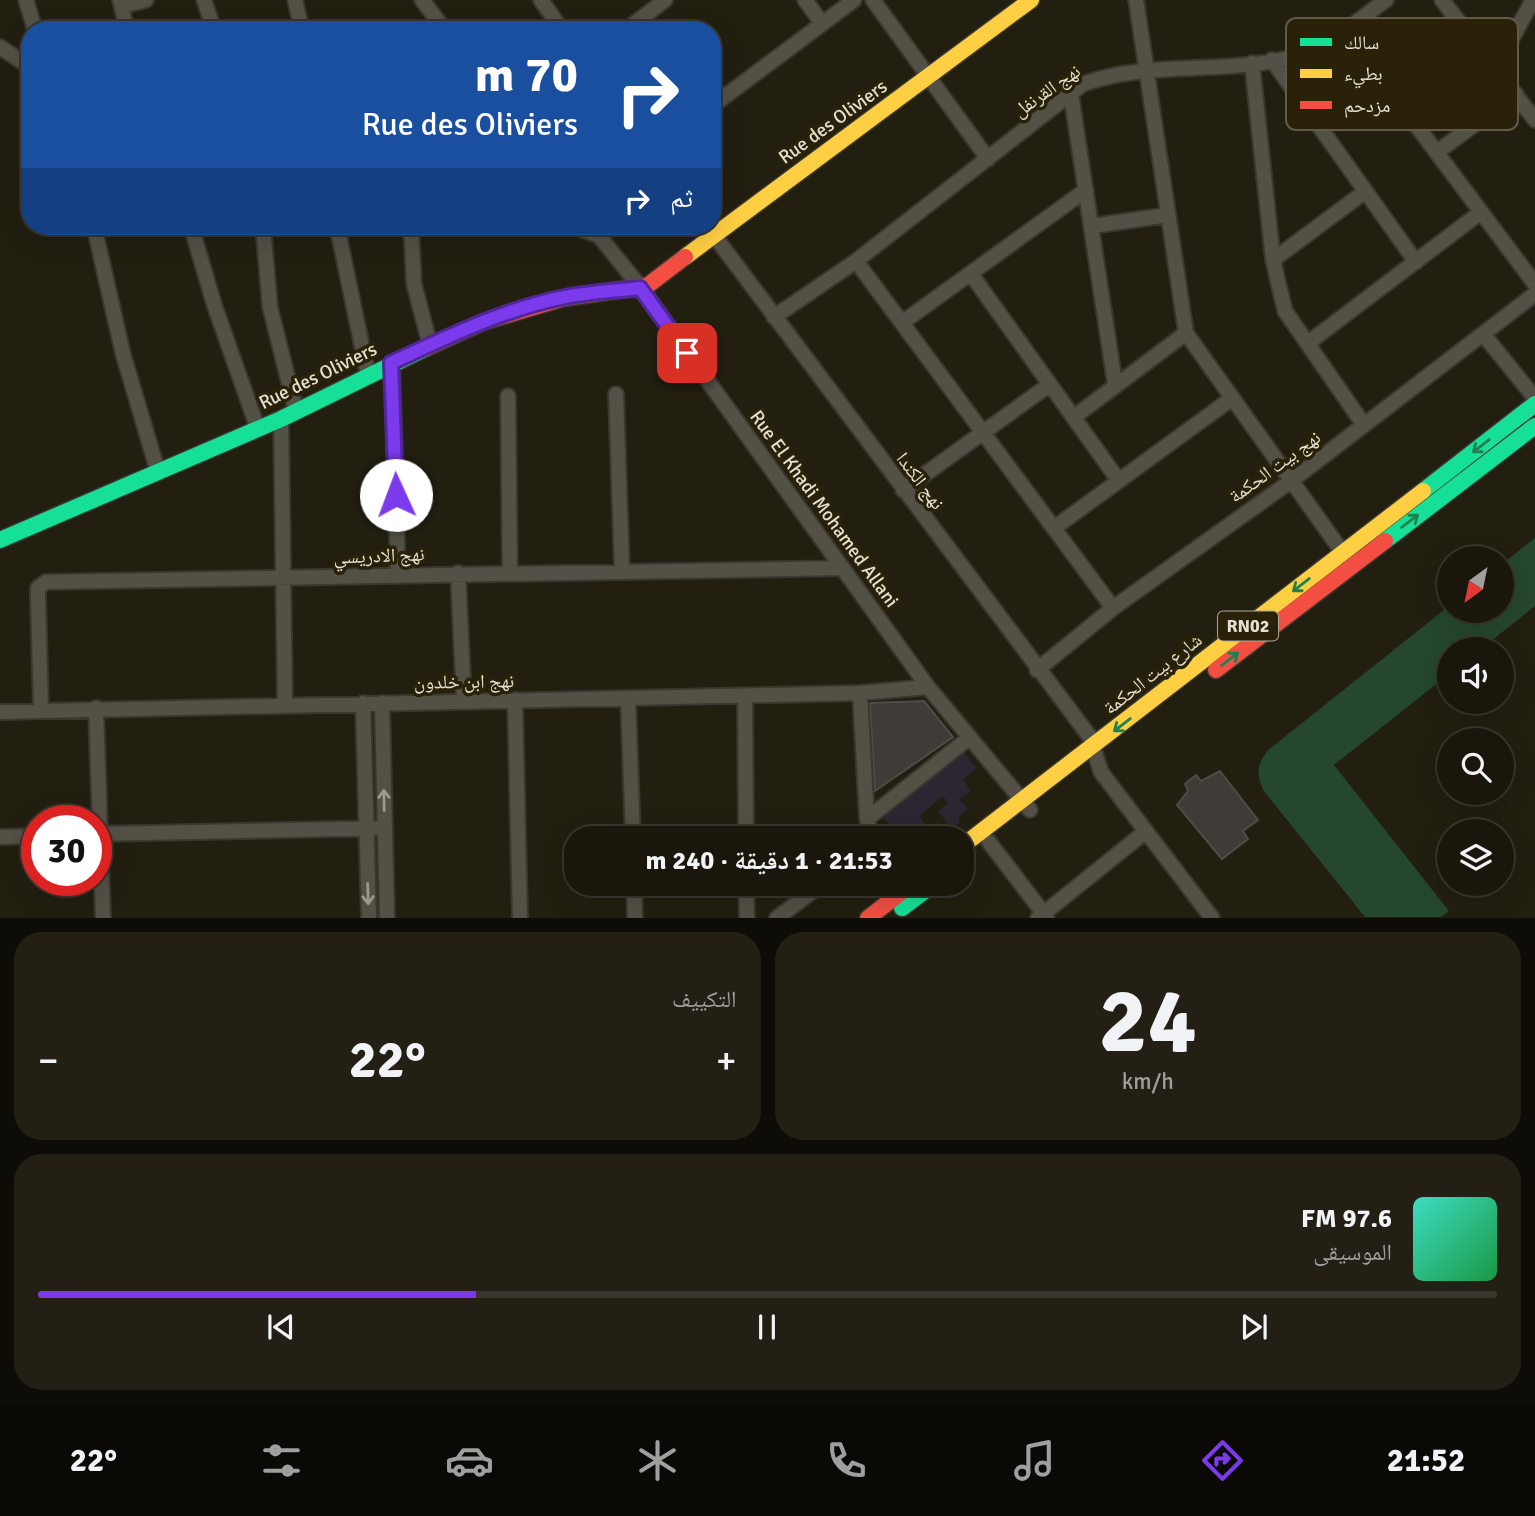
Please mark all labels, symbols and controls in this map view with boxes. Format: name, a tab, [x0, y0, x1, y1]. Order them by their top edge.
legend	[1286, 18, 1518, 130]
text: سالك	[1344, 31, 1379, 55]
text: 70 m	[475, 45, 578, 105]
icon: right	[602, 49, 693, 140]
street label: نهج القرنفل	[1009, 59, 1085, 123]
text: بطيء	[1344, 62, 1383, 89]
street label: Rue des Oliviers	[774, 75, 892, 169]
text: مزدحم	[1344, 94, 1390, 118]
text: Rue des Oliviers	[362, 105, 578, 144]
icon: right	[618, 182, 656, 220]
text: ثم	[670, 183, 693, 215]
pin	[657, 323, 717, 383]
icon: arrive	[668, 334, 706, 372]
street label: Rue des Oliviers	[255, 337, 381, 415]
street label: Rue El Khadi Mohamed Allani	[744, 406, 904, 612]
street label: نهج بيت الحكمة	[1224, 426, 1326, 508]
one-way arrow	[1473, 438, 1491, 453]
street label: نهج الكندا	[891, 448, 949, 514]
position arrow	[359, 458, 433, 532]
one-way arrow	[1401, 514, 1420, 529]
street label: نهج الادريسي	[333, 542, 425, 572]
north arrow	[1437, 546, 1514, 623]
map controls	[1437, 546, 1514, 896]
one-way arrow	[1293, 578, 1311, 593]
road number: RN02	[1218, 612, 1278, 640]
street label: شارع بيت الحكمة	[1099, 628, 1207, 720]
button: sound	[1437, 637, 1514, 714]
one-way arrow	[1220, 652, 1238, 667]
street label: نهج ابن خلدون	[414, 669, 514, 695]
one-way arrow	[1113, 717, 1131, 732]
button: search	[1437, 728, 1514, 805]
one-way arrow	[377, 789, 390, 812]
speed limit sign: 30	[21, 805, 112, 896]
button: layers	[1437, 819, 1514, 896]
text: 21:53 · 1 دقيقة · 240 m	[645, 845, 893, 877]
one-way arrow	[361, 882, 375, 905]
text: 24	[1099, 965, 1197, 1078]
text: التكييف	[672, 985, 737, 1014]
text: 22°	[349, 1028, 426, 1092]
text: −	[38, 1037, 59, 1084]
text: +	[716, 1037, 737, 1084]
text: km/h	[1122, 1067, 1174, 1096]
text: 97.6 FM	[1301, 1203, 1392, 1235]
text: الموسيقى	[1313, 1238, 1392, 1267]
icon: previous	[262, 1308, 300, 1346]
icon: pause	[748, 1308, 786, 1346]
icon: next	[1235, 1308, 1273, 1346]
icon: filters	[257, 1436, 306, 1485]
icon: car	[445, 1436, 494, 1485]
icon: climate	[633, 1436, 682, 1485]
icon: phone	[822, 1436, 871, 1485]
icon: music	[1010, 1436, 1059, 1485]
icon: directions	[1198, 1436, 1247, 1485]
text: 22°	[70, 1441, 117, 1480]
text: 21:52	[1387, 1441, 1465, 1480]

